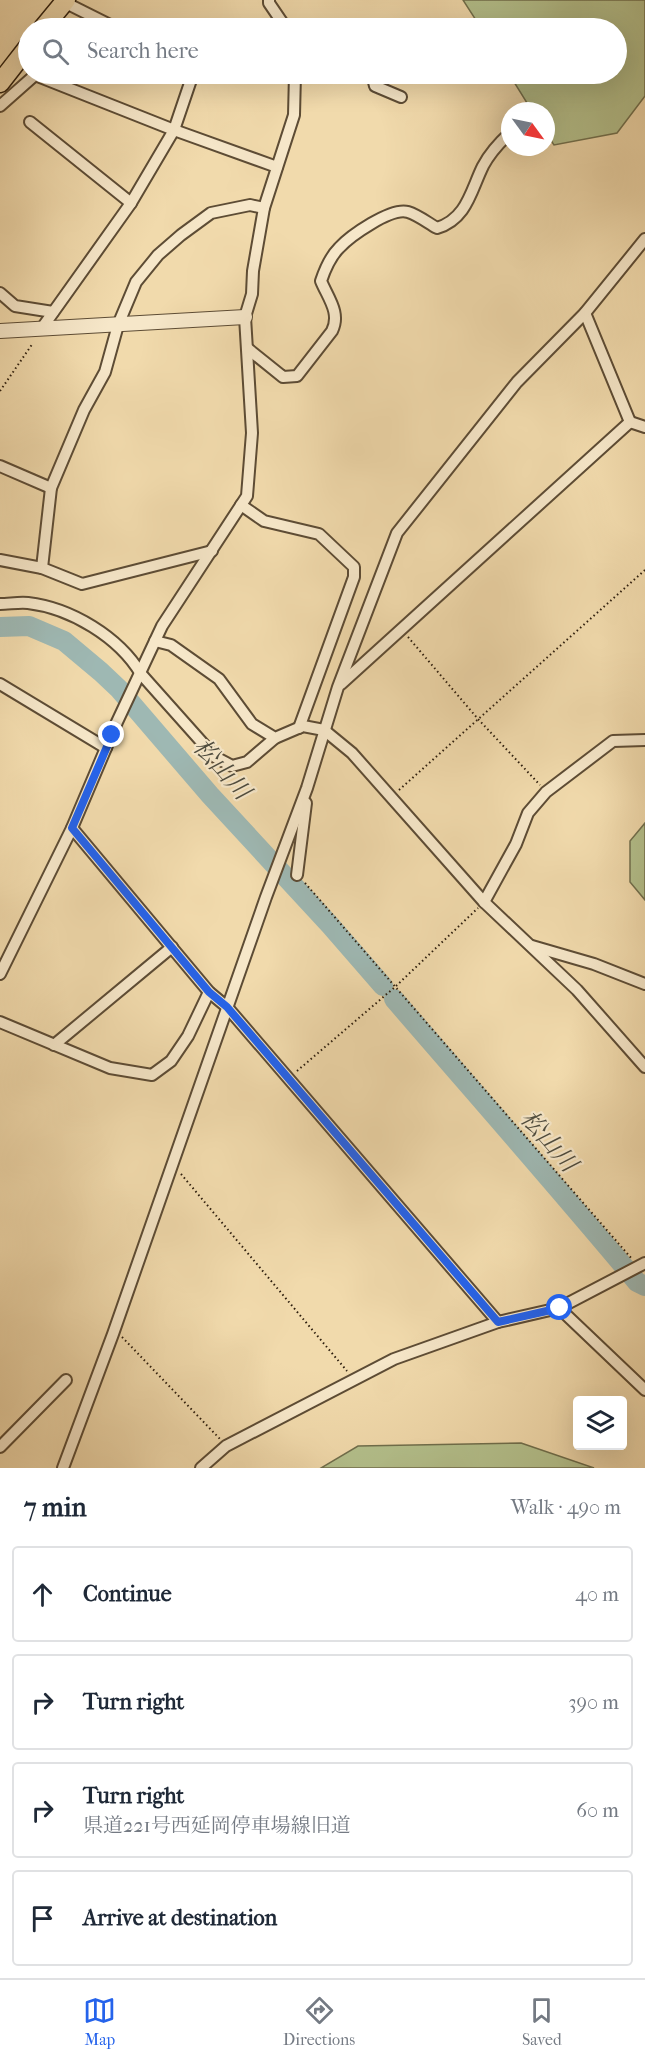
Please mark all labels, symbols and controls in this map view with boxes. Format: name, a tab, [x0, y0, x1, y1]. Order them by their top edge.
search box	[18, 18, 627, 84]
icon: search	[39, 35, 72, 68]
text: Search here	[87, 38, 199, 64]
north arrow	[501, 102, 555, 156]
route end	[98, 721, 124, 747]
water label: 松山川	[188, 733, 259, 807]
water label: 松山川	[515, 1105, 585, 1180]
route start	[546, 1294, 572, 1320]
map controls	[573, 1396, 627, 1450]
button: layers	[573, 1396, 627, 1450]
text: 7 min	[24, 1492, 87, 1523]
text: Walk · 490 m	[511, 1496, 621, 1519]
icon: ahead	[26, 1578, 59, 1611]
text: Continue	[83, 1581, 172, 1607]
text: 40 m	[575, 1583, 619, 1606]
icon: right	[26, 1686, 59, 1719]
text: Turn right	[83, 1689, 184, 1715]
text: 390 m	[568, 1691, 619, 1714]
text: Turn right	[83, 1783, 184, 1809]
icon: right	[26, 1794, 59, 1827]
text: 60 m	[576, 1799, 619, 1822]
text: 県道221号西延岡停車場線旧道	[83, 1814, 351, 1837]
icon: arrive	[26, 1902, 59, 1935]
text: Arrive at destination	[83, 1905, 277, 1931]
tab: Map	[83, 1994, 116, 2049]
tab: Directions	[283, 1994, 355, 2049]
tab: Saved	[522, 1994, 562, 2049]

